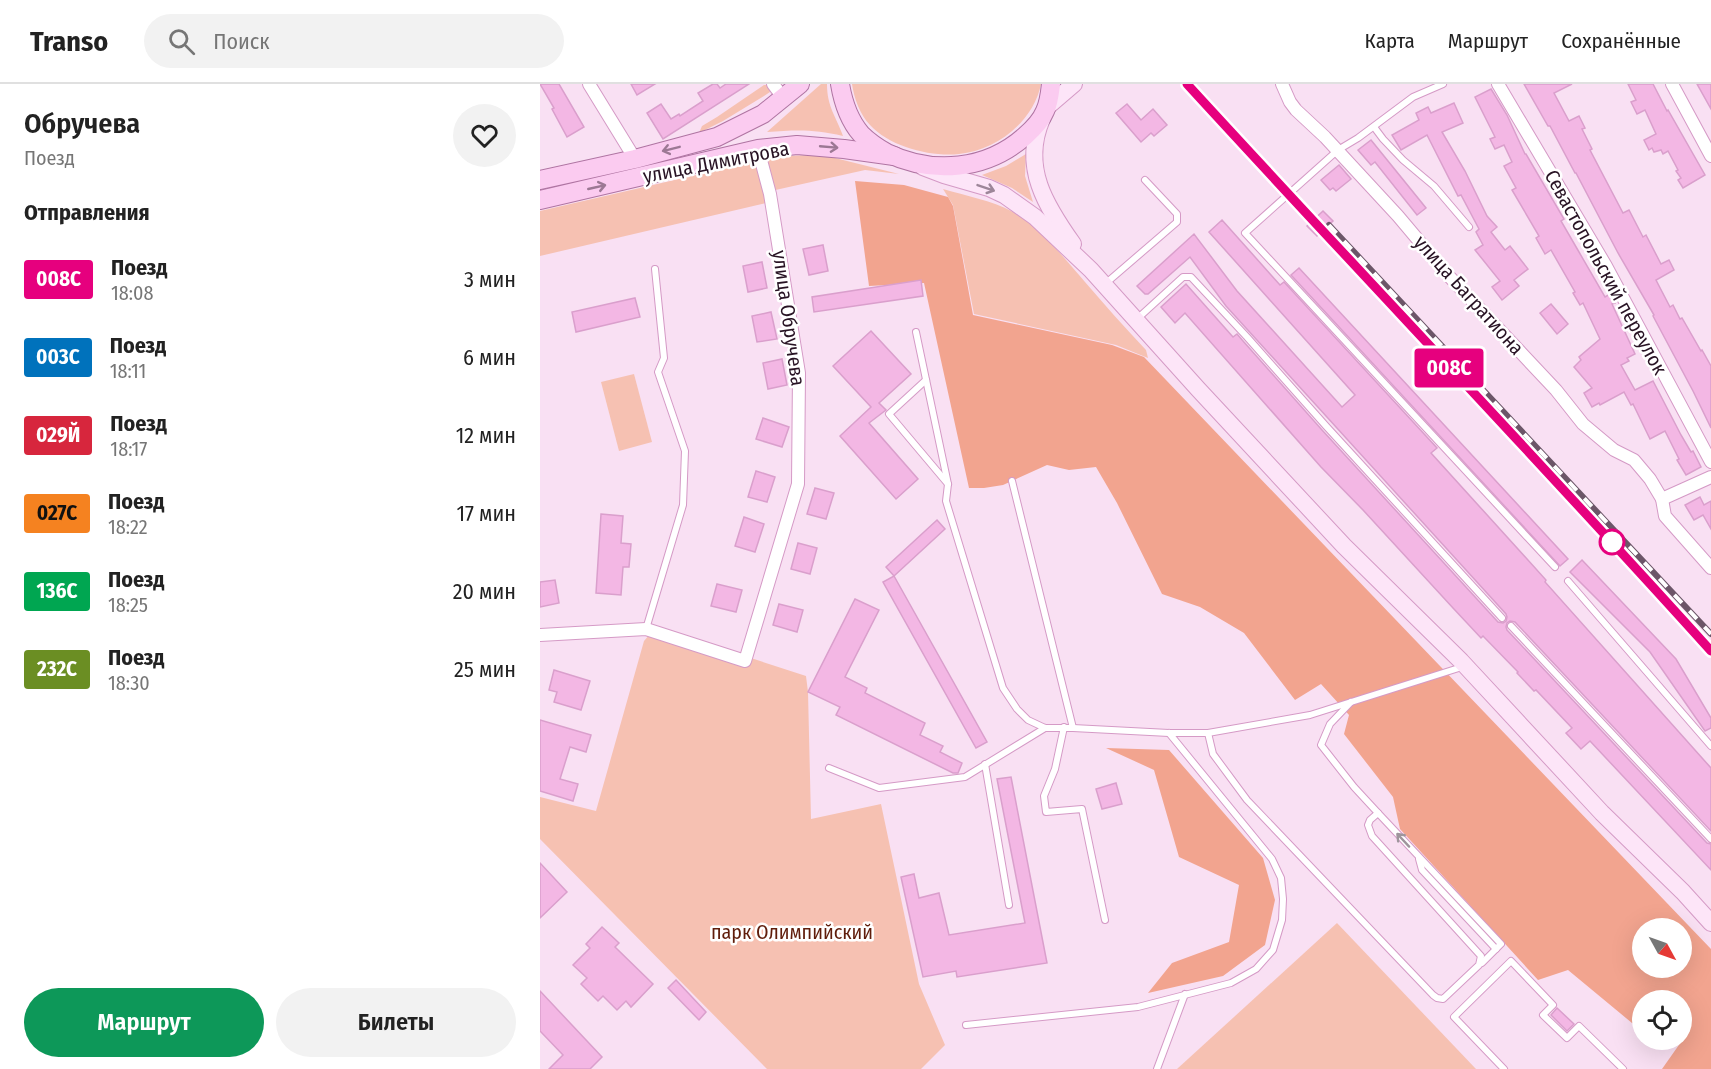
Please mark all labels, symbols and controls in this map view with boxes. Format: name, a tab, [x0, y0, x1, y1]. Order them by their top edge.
search box	[144, 14, 564, 68]
text: Transo	[30, 25, 108, 58]
icon: search	[165, 25, 198, 58]
text: Поиск	[213, 28, 270, 55]
text: Карта	[1365, 28, 1415, 54]
text: Маршрут	[1448, 28, 1528, 54]
text: Сохранённые	[1561, 28, 1681, 54]
button: heart	[453, 104, 516, 167]
text: Обручева	[24, 107, 140, 140]
street label: улица Димитрова	[641, 136, 791, 188]
one-way arrow	[819, 142, 839, 153]
one-way arrow	[662, 144, 681, 156]
text: Поезд	[24, 146, 75, 170]
street label: Севастопольский переулок	[1540, 165, 1673, 379]
one-way arrow	[587, 180, 606, 192]
one-way arrow	[976, 184, 995, 195]
text: Отправления	[24, 199, 150, 226]
street label: улица Багратиона	[1409, 230, 1529, 360]
street label: улица Обручева	[768, 249, 810, 387]
text: Поезд	[111, 254, 168, 281]
text: 008С	[36, 266, 81, 292]
text: 3 мин	[464, 266, 516, 293]
text: 18:08	[111, 281, 154, 305]
text: Поезд	[110, 332, 166, 359]
text: 003С	[36, 344, 80, 370]
text: 6 мин	[463, 344, 516, 371]
line badge: 008С	[1407, 348, 1491, 388]
text: 008С	[1426, 355, 1472, 381]
text: 18:11	[110, 359, 146, 383]
text: Поезд	[110, 410, 167, 437]
text: 029Й	[36, 422, 80, 448]
text: 12 мин	[456, 422, 516, 449]
text: 18:17	[110, 437, 147, 461]
text: Поезд	[108, 488, 165, 515]
text: 027С	[37, 500, 77, 526]
text: 17 мин	[456, 500, 516, 527]
text: 18:22	[108, 515, 148, 539]
unlabelled marker	[1599, 529, 1625, 555]
text: Поезд	[108, 566, 165, 593]
text: 136С	[37, 578, 77, 604]
text: 20 мин	[453, 578, 516, 605]
text: 18:25	[108, 593, 148, 617]
text: Поезд	[108, 644, 165, 671]
text: 232C	[37, 656, 77, 682]
text: 25 мин	[454, 656, 516, 683]
text: 18:30	[108, 671, 150, 695]
one-way arrow	[1396, 833, 1410, 848]
north arrow	[1632, 918, 1692, 978]
map controls	[1632, 918, 1692, 1050]
park label: парк Олимпийский	[711, 920, 873, 944]
button: Маршрут	[24, 988, 264, 1057]
button: Билеты	[276, 988, 516, 1057]
button: locate	[1632, 990, 1692, 1050]

